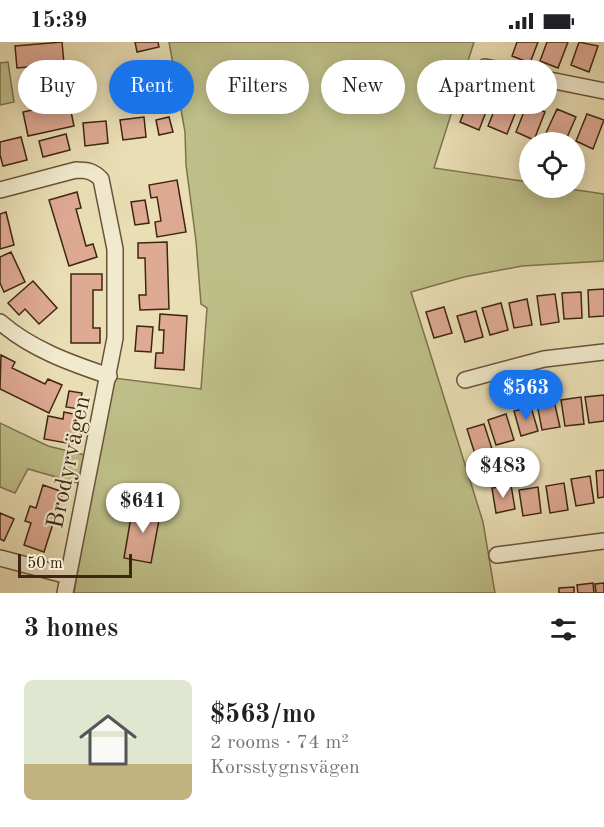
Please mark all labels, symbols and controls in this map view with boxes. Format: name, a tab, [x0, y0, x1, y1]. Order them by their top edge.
text: 15:39	[30, 10, 87, 32]
chip: Buy	[18, 60, 97, 114]
chip: Rent	[109, 60, 194, 114]
chip: Filters	[206, 60, 309, 114]
chip: New	[321, 60, 405, 114]
chip: Apartment	[417, 60, 557, 114]
map controls	[519, 132, 585, 198]
button: locate	[519, 132, 585, 198]
pin: $563	[490, 370, 562, 421]
text: $563	[503, 379, 549, 399]
street label: Brodyrvägen	[44, 394, 96, 531]
pin: $483	[467, 448, 539, 499]
text: $483	[480, 457, 526, 477]
pin: $641	[107, 483, 179, 534]
text: $641	[120, 492, 166, 512]
scale bar	[18, 551, 132, 578]
text: 50 m	[27, 556, 63, 572]
icon: filters	[547, 613, 580, 646]
text: 3 homes	[24, 616, 118, 642]
text: $563/mo	[210, 702, 316, 728]
icon: home	[72, 704, 144, 776]
text: 2 rooms · 74 m²	[210, 733, 349, 753]
text: Korsstygnsvägen	[210, 758, 360, 778]

